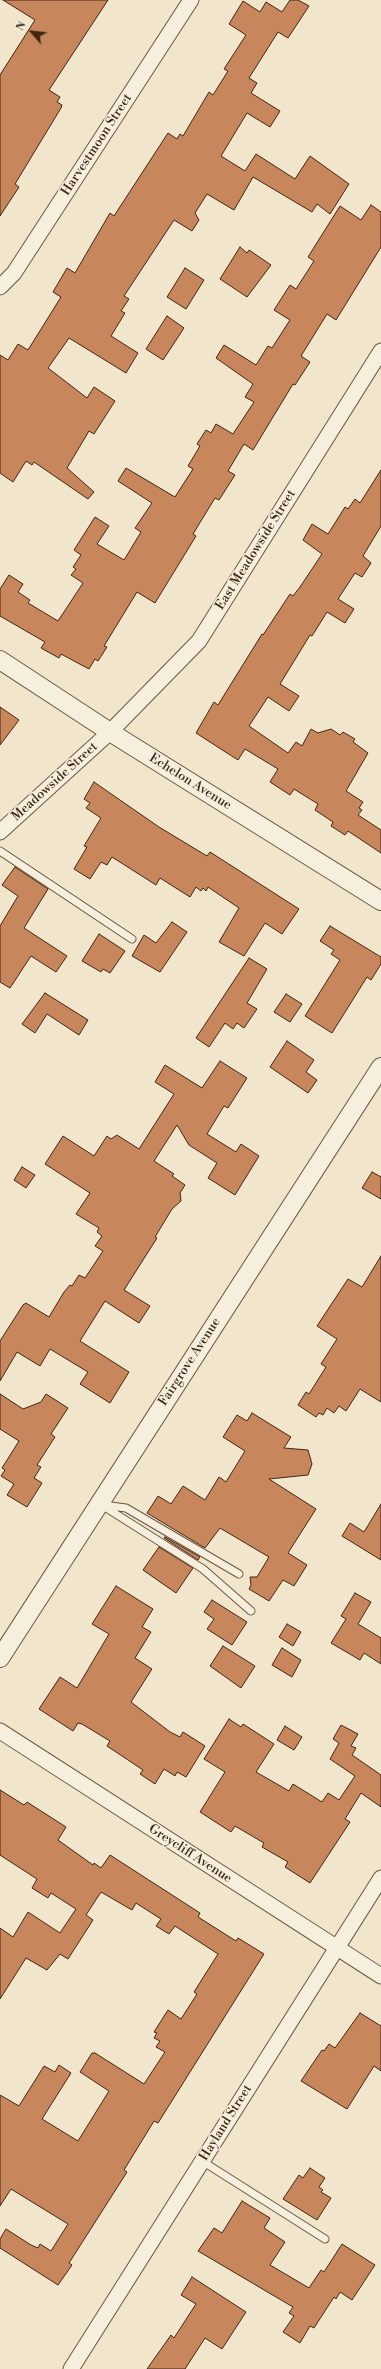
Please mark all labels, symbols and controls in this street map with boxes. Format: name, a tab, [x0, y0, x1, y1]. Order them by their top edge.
north arrow	[12, 12, 52, 52]
text: N	[13, 19, 30, 34]
street label: Harvestmoon Street	[58, 91, 136, 199]
street label: East Meadowside Street	[213, 487, 299, 613]
street label: Meadowside Street	[9, 739, 101, 825]
street label: Echelon Avenue	[146, 750, 234, 814]
street label: Fairgrove Avenue	[156, 1315, 224, 1409]
street label: Greycliff Avenue	[145, 1821, 235, 1887]
street label: Hayland Street	[196, 2082, 256, 2164]

